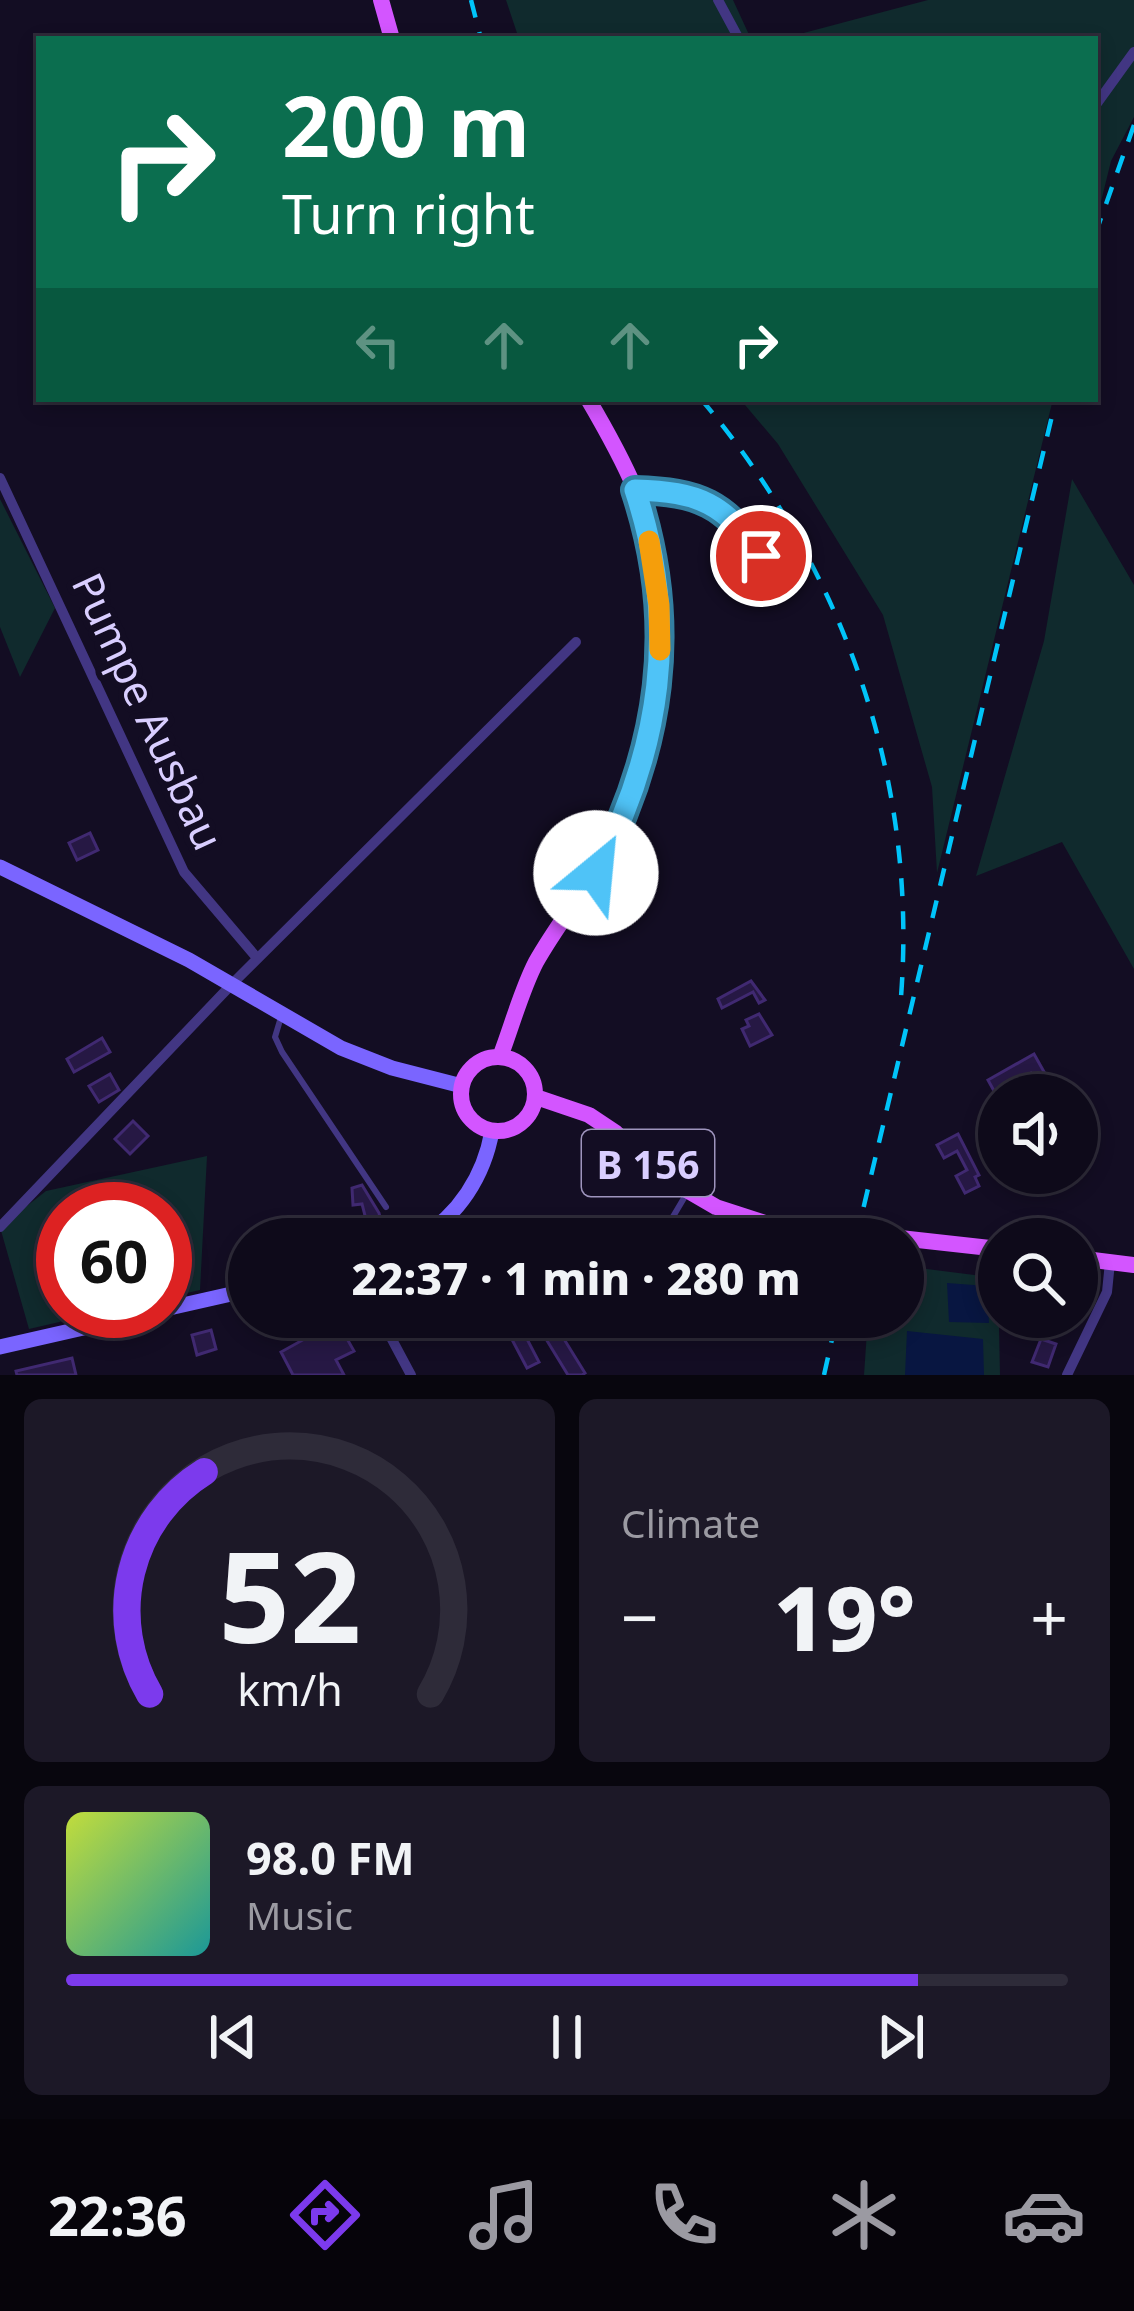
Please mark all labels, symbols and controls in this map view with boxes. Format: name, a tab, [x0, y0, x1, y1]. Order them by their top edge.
text: 200 m	[282, 67, 530, 182]
icon: right	[84, 84, 240, 240]
text: Turn right	[282, 176, 535, 250]
icon: left	[345, 312, 411, 378]
icon: ahead	[471, 312, 537, 378]
icon: ahead	[597, 312, 663, 378]
icon: right	[723, 312, 789, 378]
pin	[710, 505, 812, 607]
icon: arrive	[728, 523, 794, 589]
street label: Pumpe Ausbau	[60, 563, 238, 859]
position arrow	[533, 810, 659, 936]
map controls	[978, 1074, 1098, 1338]
button: sound	[978, 1074, 1098, 1194]
road number: B 156	[582, 1130, 714, 1196]
speed limit sign: 60	[36, 1182, 192, 1338]
button: search	[978, 1218, 1098, 1338]
text: 22:37 · 1 min · 280 m	[351, 1247, 801, 1308]
text: Climate	[621, 1496, 760, 1549]
text: 52	[218, 1510, 361, 1680]
text: 19°	[773, 1555, 916, 1677]
text: −	[621, 1571, 659, 1661]
text: +	[1030, 1571, 1068, 1661]
text: km/h	[237, 1659, 342, 1718]
text: 98.0 FM	[246, 1827, 415, 1888]
text: Music	[246, 1888, 353, 1941]
icon: previous	[200, 2004, 266, 2070]
icon: pause	[534, 2004, 600, 2070]
icon: next	[868, 2004, 934, 2070]
icon: directions	[283, 2173, 367, 2257]
icon: music	[462, 2173, 546, 2257]
icon: phone	[642, 2173, 726, 2257]
icon: climate	[822, 2173, 906, 2257]
icon: car	[1002, 2173, 1086, 2257]
text: 22:36	[48, 2178, 187, 2252]

